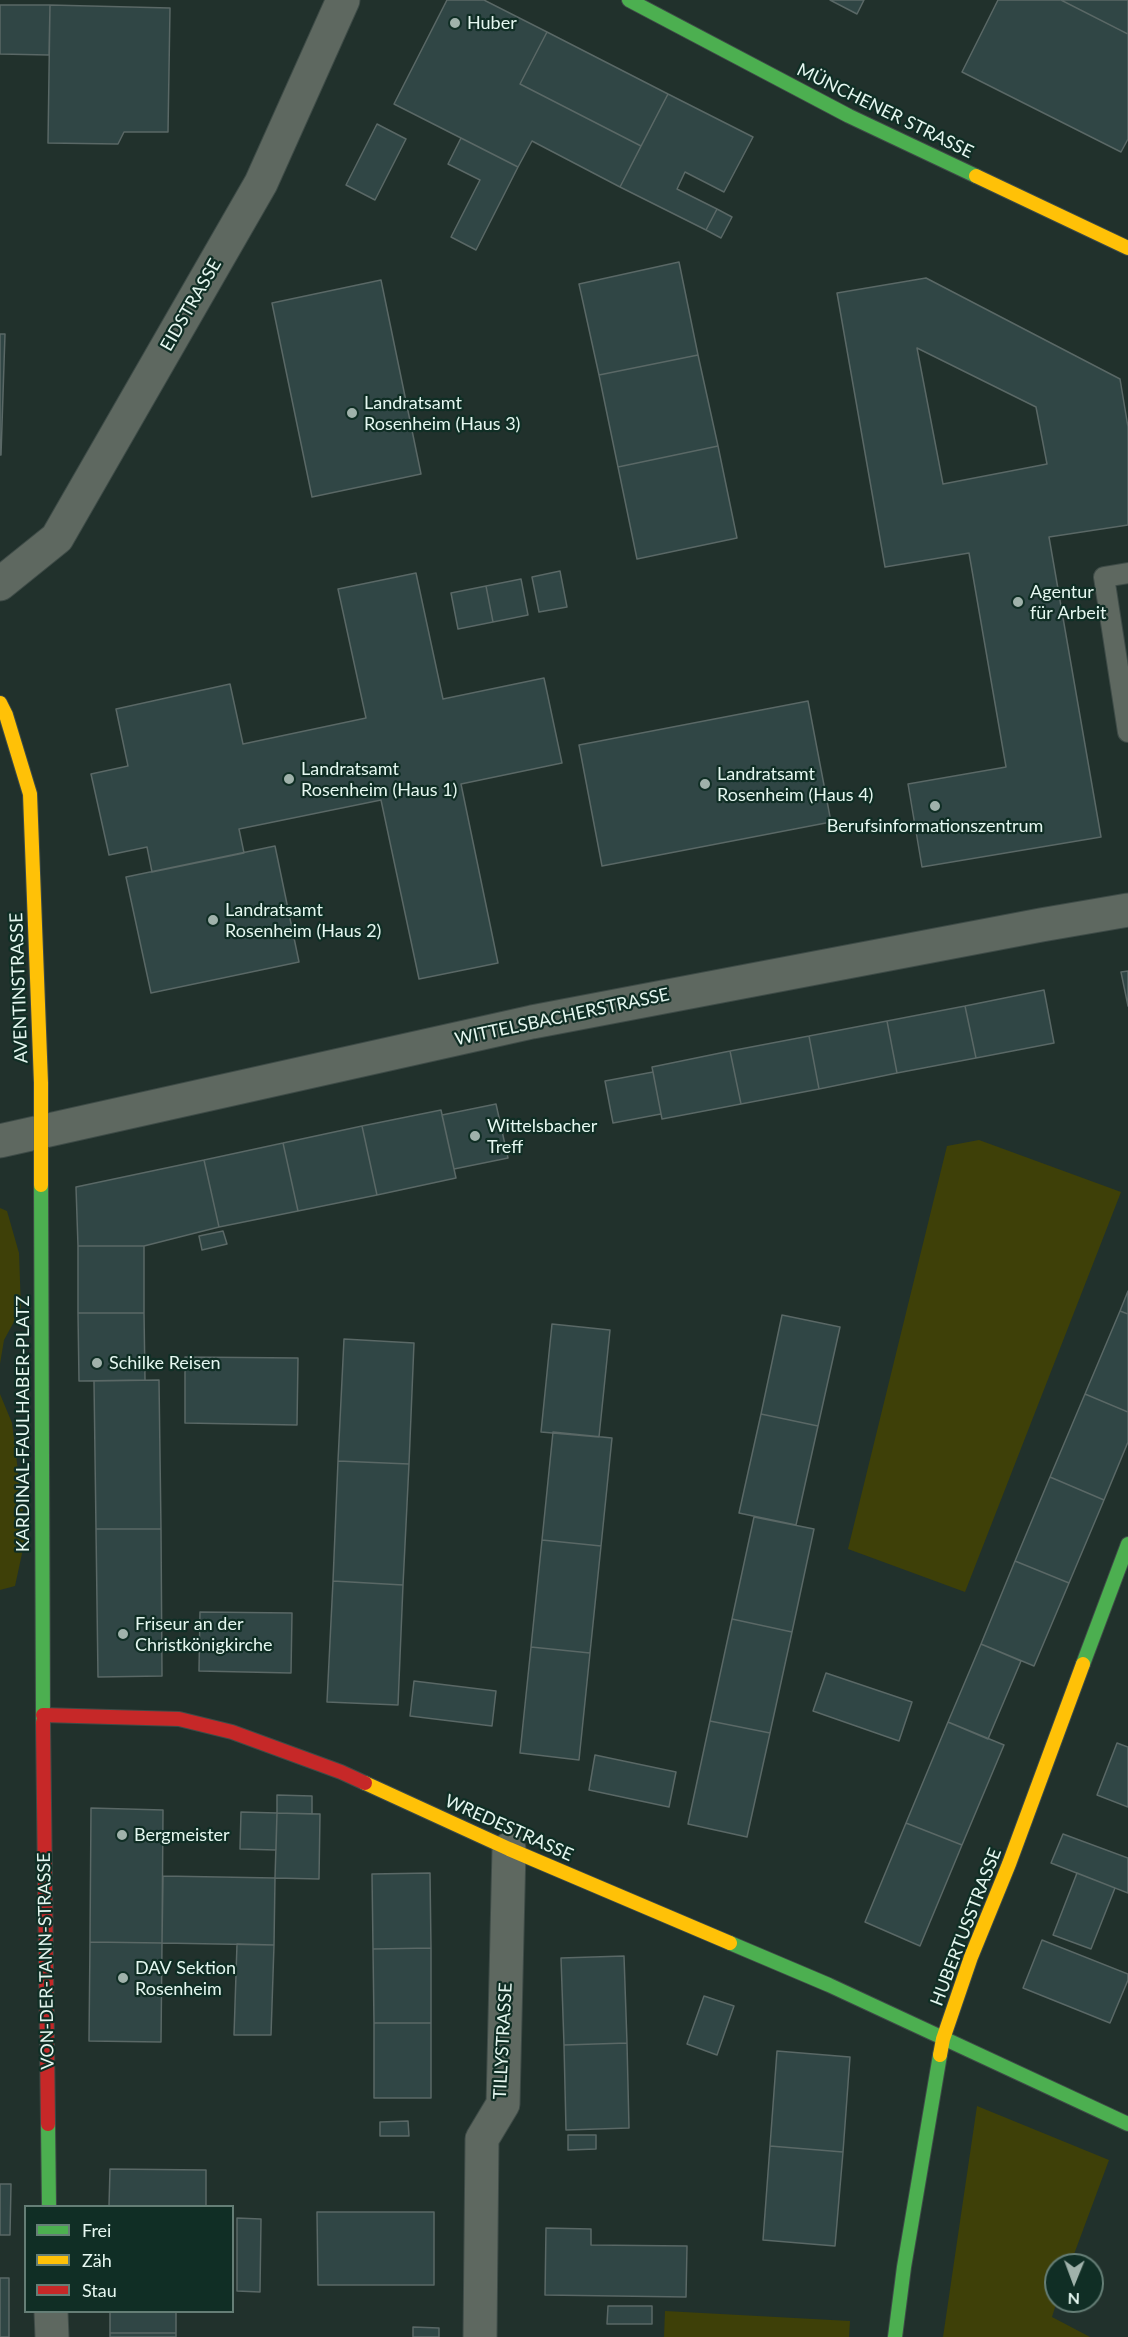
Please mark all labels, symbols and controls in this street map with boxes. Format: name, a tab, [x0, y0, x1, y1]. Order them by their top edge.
place label: Huber	[467, 12, 517, 34]
marker: Huber	[448, 16, 462, 30]
street label: MÜNCHENER STRASSE	[793, 59, 977, 163]
street label: EIDSTRASSE	[156, 255, 226, 355]
place label: Landratsamt Rosenheim (Haus 3)	[364, 392, 520, 434]
marker: Landratsamt Rosenheim (Haus 3)	[345, 406, 359, 420]
place label: Agentur für Arbeit	[1030, 581, 1107, 624]
marker: Agentur für Arbeit	[1011, 595, 1025, 609]
place label: Landratsamt Rosenheim (Haus 1)	[301, 758, 457, 800]
place label: Landratsamt Rosenheim (Haus 4)	[717, 763, 873, 806]
marker: Landratsamt Rosenheim (Haus 1)	[282, 772, 296, 786]
marker: Landratsamt Rosenheim (Haus 4)	[698, 777, 712, 791]
marker: Berufsinformationszentrum	[928, 799, 942, 813]
place label: Berufsinformationszentrum	[827, 815, 1043, 837]
place label: Landratsamt Rosenheim (Haus 2)	[225, 899, 381, 942]
street label: AVENTINSTRASSE	[6, 912, 32, 1064]
marker: Landratsamt Rosenheim (Haus 2)	[206, 913, 220, 927]
street label: WITTELSBACHERSTRASSE	[453, 984, 671, 1050]
place label: Wittelsbacher Treff	[487, 1115, 597, 1158]
marker: Wittelsbacher Treff	[468, 1129, 482, 1143]
street label: KARDINAL-FAULHABER-PLATZ	[12, 1296, 34, 1552]
place label: Schilke Reisen	[109, 1352, 221, 1374]
marker: Schilke Reisen	[90, 1356, 104, 1370]
place label: Friseur an der Christkönigkirche	[135, 1613, 273, 1656]
marker: Friseur an der Christkönigkirche	[116, 1627, 130, 1641]
street label: WREDESTRASSE	[441, 1790, 577, 1866]
place label: Bergmeister	[134, 1824, 230, 1846]
marker: Bergmeister	[115, 1828, 129, 1842]
street label: HUBERTUSSTRASSE	[926, 1845, 1006, 2009]
street label: VON-DER-TANN-STRASSE	[33, 1852, 59, 2070]
place label: DAV Sektion Rosenheim	[135, 1957, 236, 2000]
marker: DAV Sektion Rosenheim	[116, 1971, 130, 1985]
street label: TILLYSTRASSE	[489, 1982, 517, 2100]
legend	[24, 2205, 234, 2313]
text: Frei	[82, 2219, 111, 2241]
text: Zäh	[82, 2249, 112, 2271]
north arrow	[1044, 2253, 1104, 2313]
text: Stau	[82, 2279, 117, 2301]
text: N	[1067, 2290, 1080, 2309]

